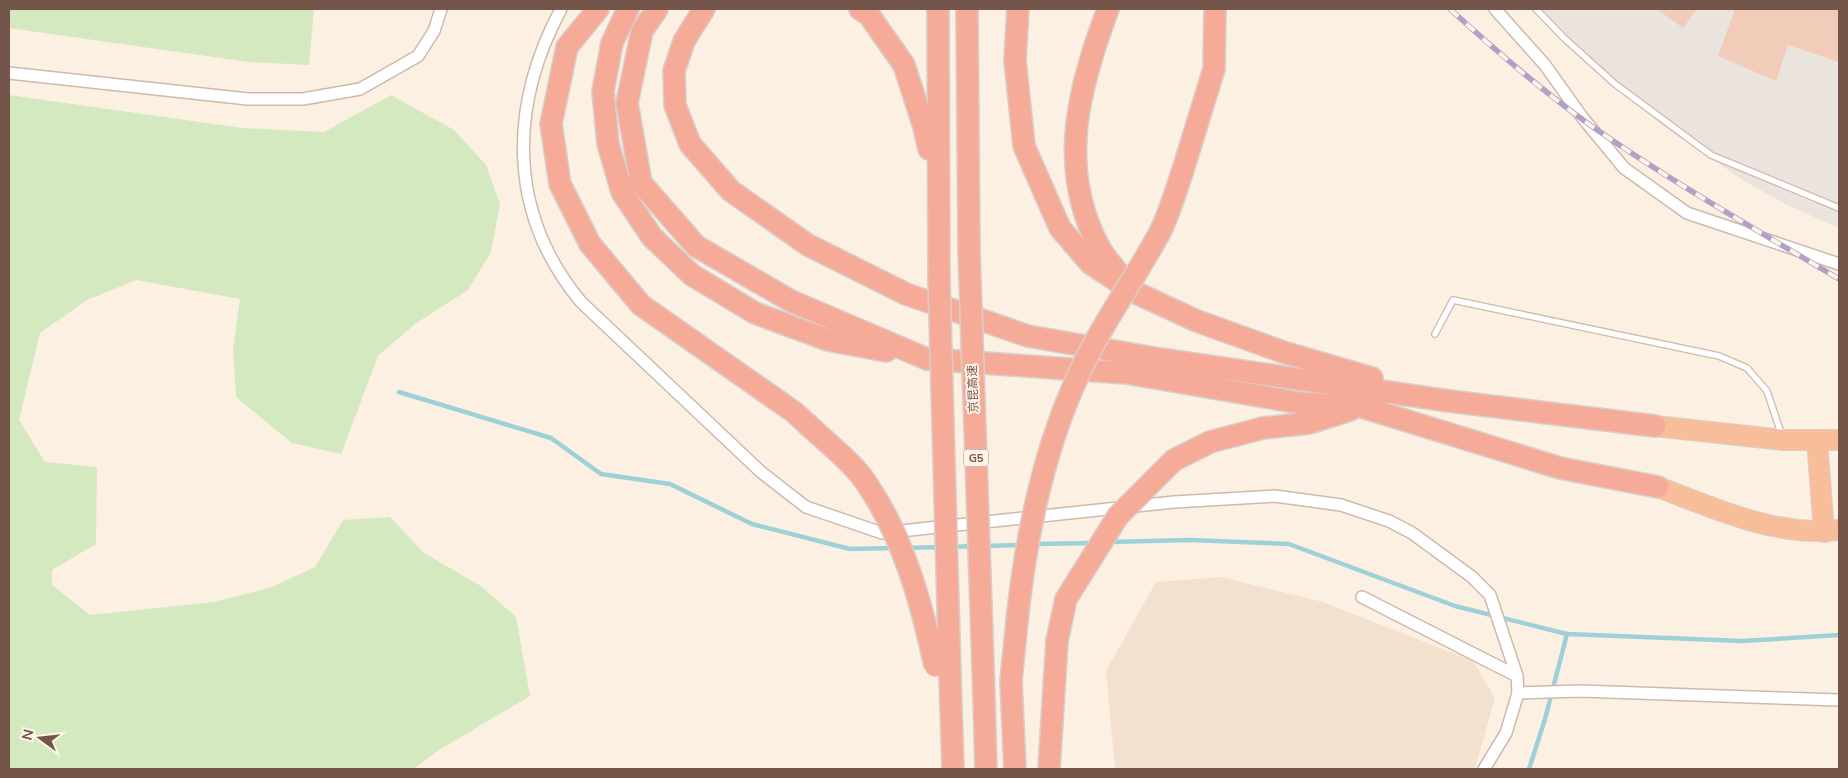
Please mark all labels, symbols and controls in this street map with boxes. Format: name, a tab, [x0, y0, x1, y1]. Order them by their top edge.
street label: 京昆高速	[964, 365, 981, 413]
road number: G5	[964, 449, 988, 466]
north arrow	[15, 713, 65, 763]
text: N	[17, 727, 38, 742]

